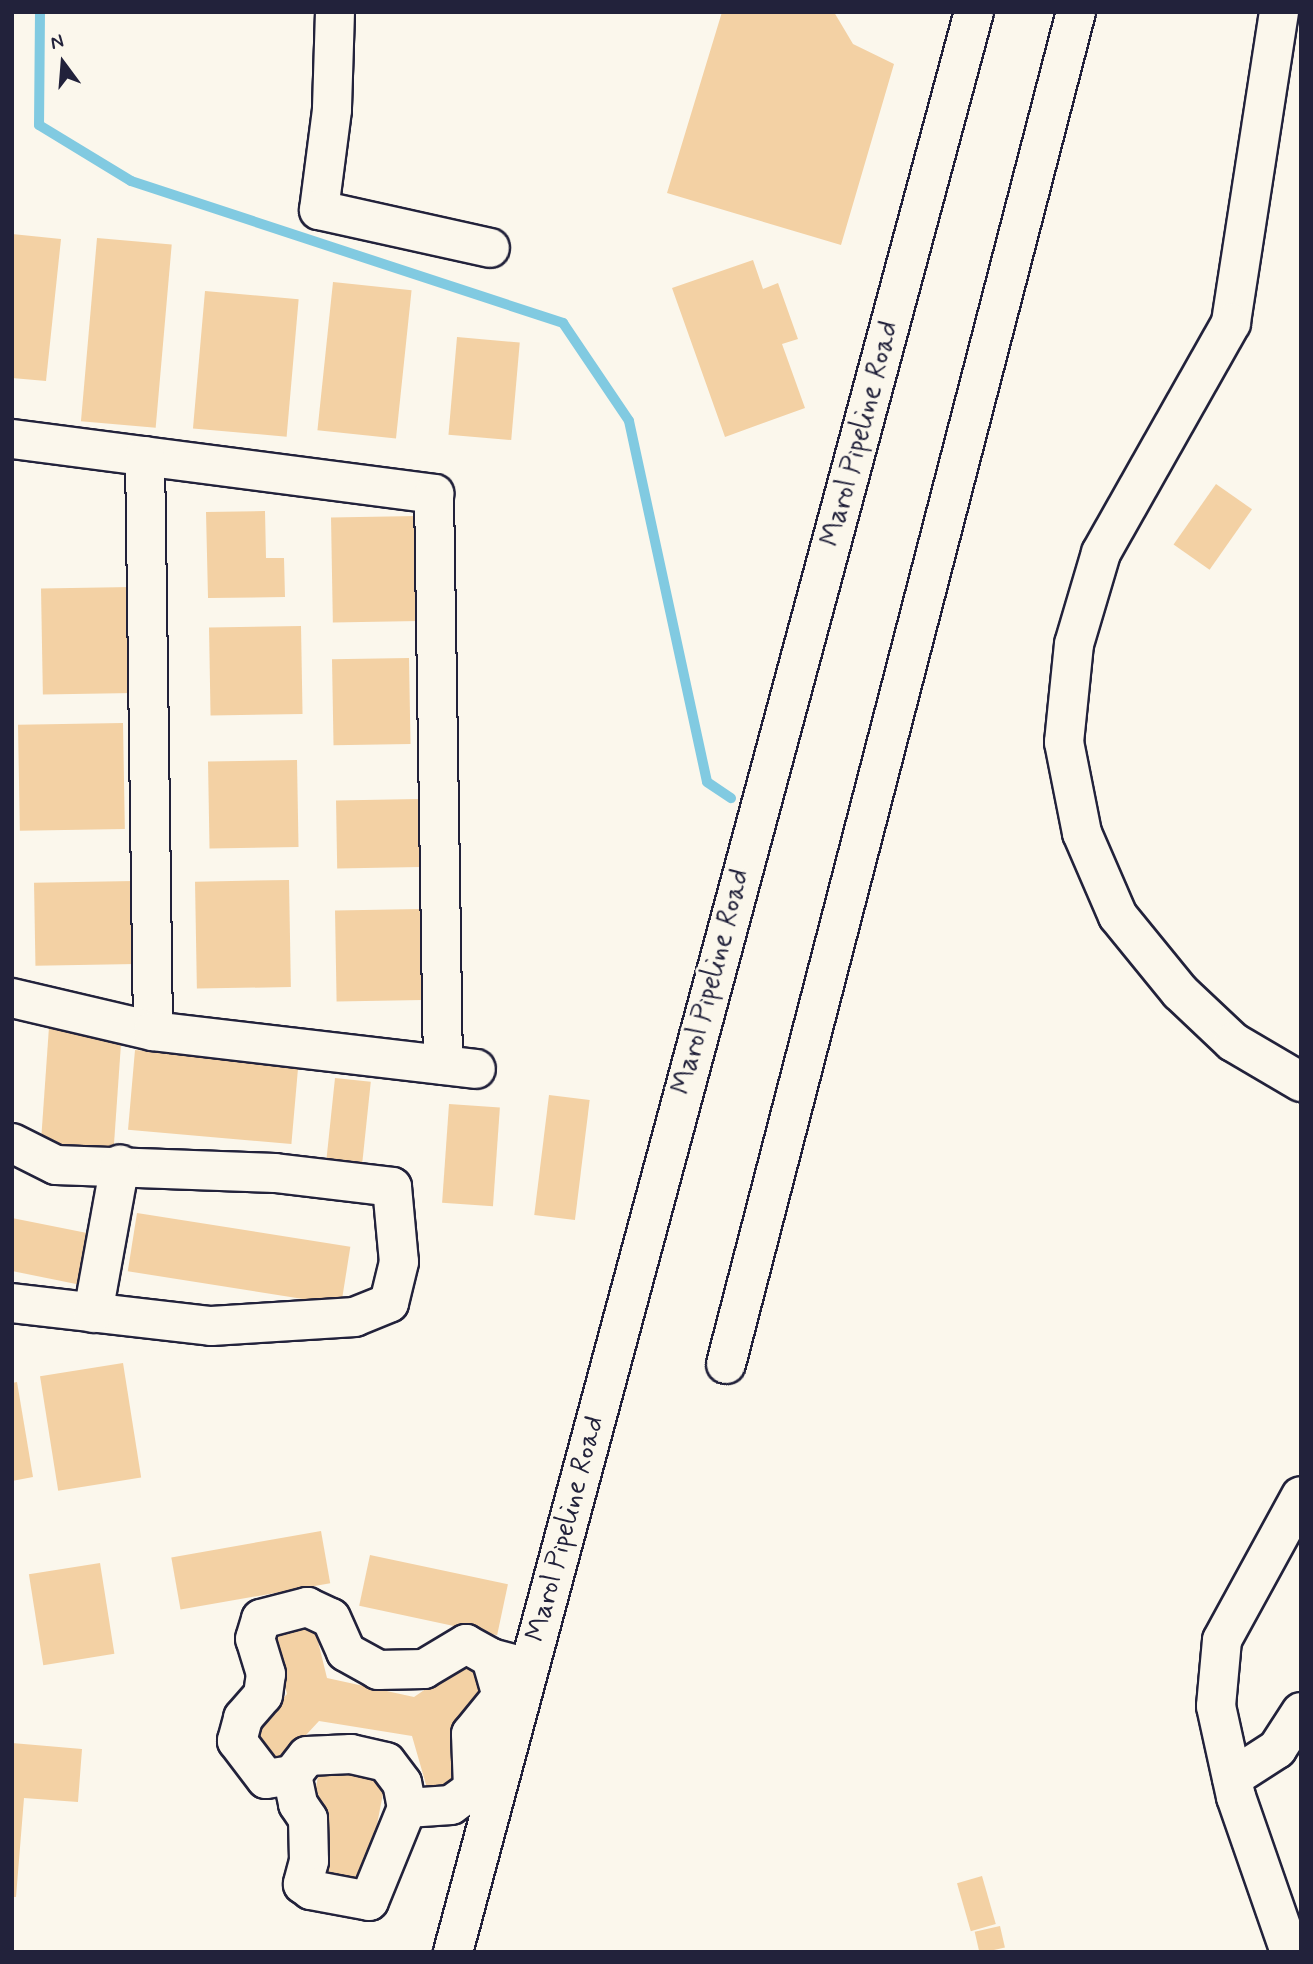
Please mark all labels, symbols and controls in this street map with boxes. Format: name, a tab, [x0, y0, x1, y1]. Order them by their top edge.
north arrow	[28, 28, 98, 98]
text: N	[48, 29, 67, 56]
street label: Marol Pipeline Road	[815, 318, 907, 550]
street label: Marol Pipeline Road	[666, 866, 758, 1098]
street label: Marol Pipeline Road	[520, 1413, 612, 1645]

